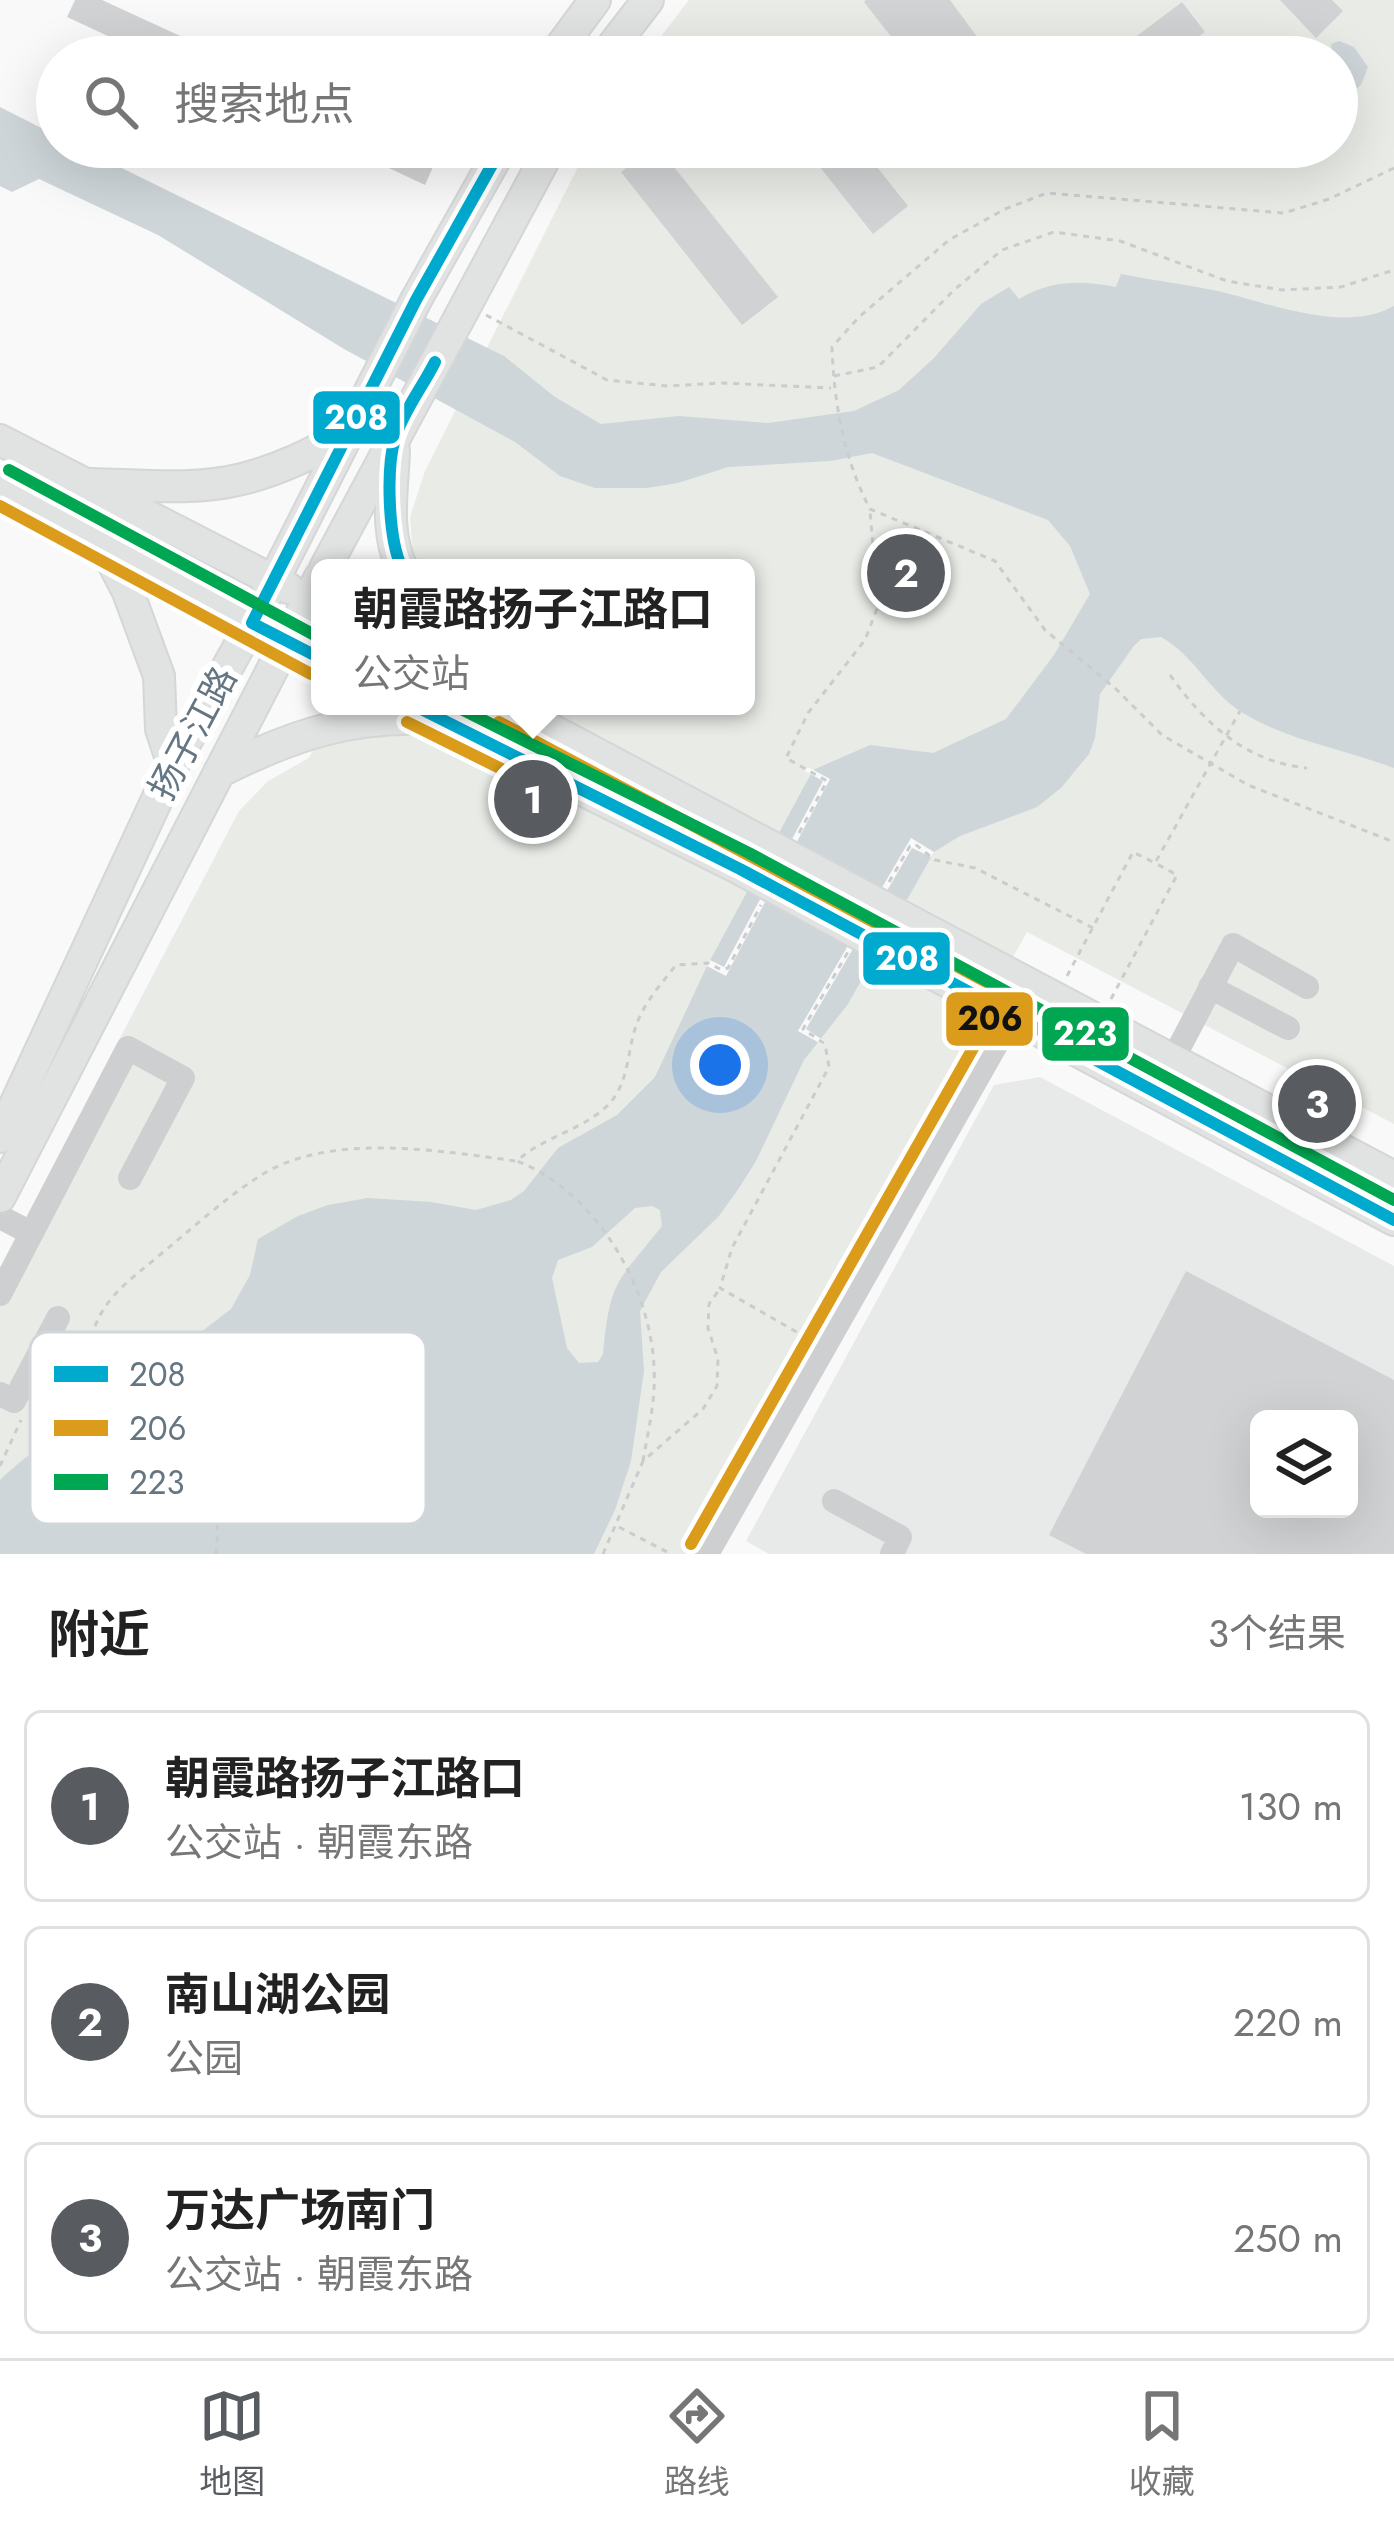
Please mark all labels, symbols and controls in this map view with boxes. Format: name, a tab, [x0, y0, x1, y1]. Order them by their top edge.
search box	[36, 36, 1358, 168]
icon: search	[78, 69, 144, 135]
text: 搜索地点	[174, 72, 354, 137]
line badge: 208	[311, 389, 402, 446]
text: 208	[324, 394, 388, 441]
pin: 2	[867, 528, 945, 618]
popup	[311, 559, 755, 715]
text: 朝霞路扬子江路口	[353, 577, 713, 642]
text: 公交站	[353, 645, 470, 702]
street label: 扬子江路	[135, 657, 249, 809]
pin: 1	[494, 754, 572, 844]
line badge: 208	[861, 930, 952, 987]
text: 208	[875, 935, 939, 982]
line badge: 206	[944, 990, 1035, 1048]
text: 206	[957, 995, 1023, 1042]
line badge: 223	[1040, 1005, 1131, 1063]
text: 223	[1053, 1010, 1117, 1057]
your location	[690, 1035, 750, 1095]
pin: 3	[1278, 1059, 1356, 1149]
legend	[30, 1332, 426, 1524]
text: 208	[129, 1351, 186, 1398]
text: 206	[129, 1405, 187, 1452]
map controls	[1250, 1410, 1358, 1518]
button: layers	[1250, 1410, 1358, 1518]
text: 223	[129, 1459, 185, 1506]
text: 附近	[48, 1597, 150, 1671]
text: 3个结果	[1208, 1605, 1346, 1662]
text: 朝霞路扬子江路口	[165, 1746, 525, 1811]
text: 1	[80, 1778, 100, 1835]
text: 130 m	[1239, 1778, 1343, 1835]
text: 公交站 · 朝霞东路	[165, 1814, 473, 1871]
text: 南山湖公园	[165, 1962, 390, 2027]
text: 2	[77, 1994, 103, 2051]
text: 220 m	[1233, 1994, 1343, 2051]
text: 公园	[165, 2030, 243, 2087]
text: 万达广场南门	[165, 2178, 435, 2243]
text: 3	[78, 2210, 102, 2267]
text: 250 m	[1233, 2210, 1343, 2267]
text: 公交站 · 朝霞东路	[165, 2246, 473, 2303]
tab: 地图	[199, 2383, 265, 2505]
tab: 路线	[664, 2383, 730, 2505]
tab: 收藏	[1129, 2383, 1195, 2505]

